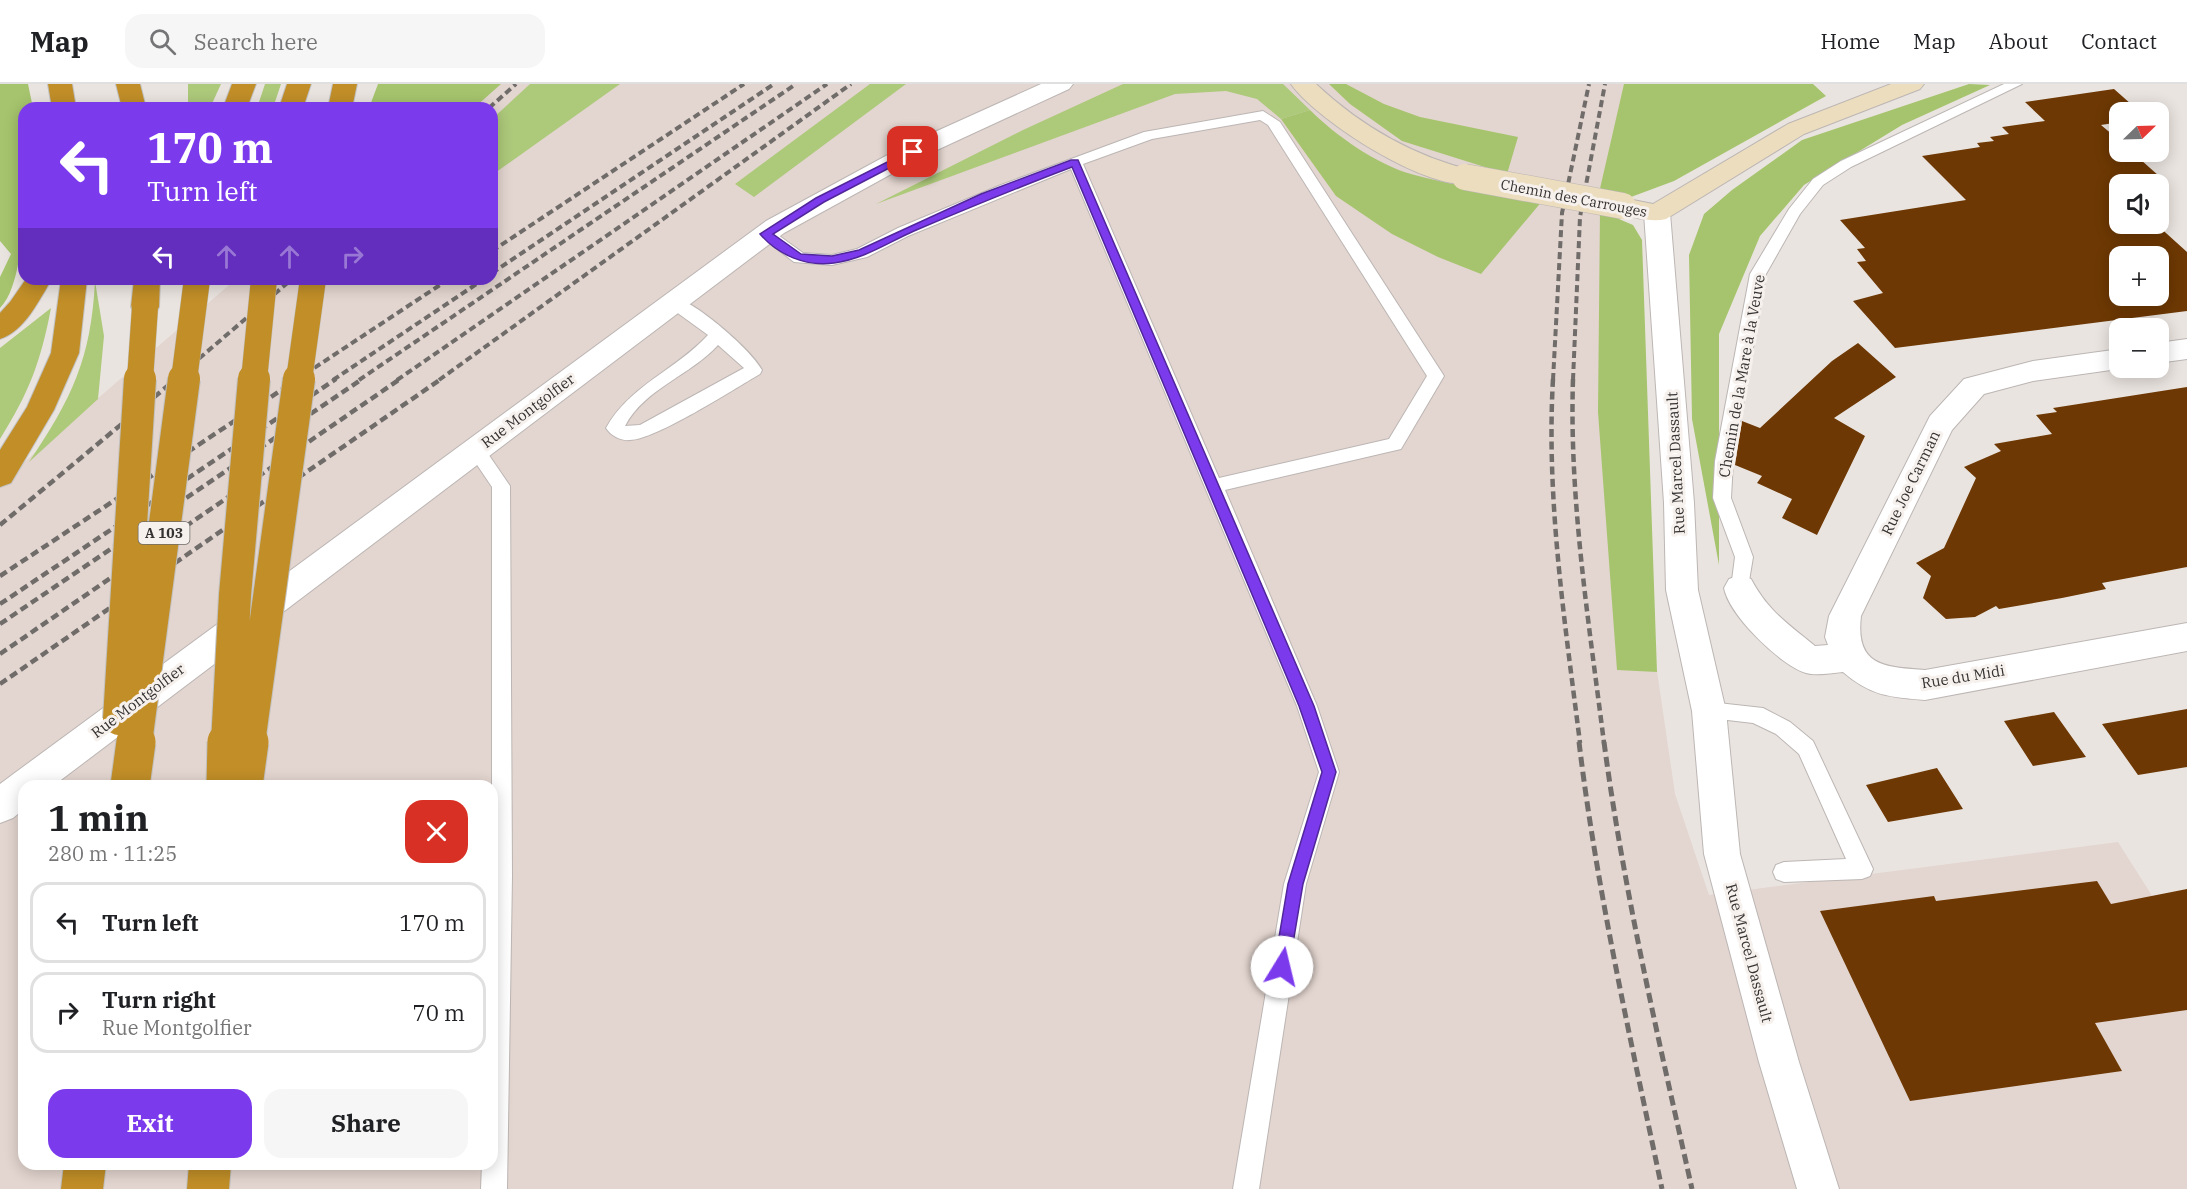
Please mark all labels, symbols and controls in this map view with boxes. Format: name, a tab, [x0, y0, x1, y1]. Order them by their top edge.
search box	[125, 14, 545, 68]
text: Map	[30, 23, 89, 60]
icon: search	[146, 25, 179, 58]
text: Search here	[194, 27, 318, 56]
text: Home	[1820, 27, 1880, 55]
text: Map	[1913, 27, 1956, 55]
text: About	[1989, 27, 2048, 55]
text: Contact	[2081, 27, 2157, 55]
north arrow	[2109, 102, 2169, 162]
map controls	[2109, 102, 2169, 378]
text: 170 m	[147, 120, 273, 175]
icon: left	[48, 126, 126, 204]
pin	[887, 126, 938, 177]
icon: arrive	[896, 135, 929, 168]
text: Turn left	[147, 173, 258, 208]
button: sound	[2109, 174, 2169, 234]
street label: Chemin des Carrouges	[1499, 175, 1649, 221]
icon: left	[147, 240, 180, 273]
icon: ahead	[210, 240, 243, 273]
icon: ahead	[273, 240, 306, 273]
icon: right	[336, 240, 369, 273]
button: +	[2109, 246, 2169, 306]
street label: Chemin de la Mare à la Veuve	[1714, 273, 1769, 479]
button: −	[2109, 318, 2169, 378]
street label: Rue Montgolfier	[477, 369, 579, 452]
street label: Rue Marcel Dassault	[1662, 391, 1689, 535]
street label: Rue Joe Carman	[1877, 427, 1944, 538]
road number: A 103	[138, 522, 190, 544]
street label: Rue Montgolfier	[87, 659, 189, 742]
street label: Rue du Midi	[1920, 660, 2006, 692]
text: 1 min	[48, 794, 149, 841]
button: close	[405, 800, 468, 863]
text: 280 m · 11:25	[48, 840, 177, 867]
street label: Rue Marcel Dassault	[1722, 881, 1777, 1024]
icon: left	[51, 906, 84, 939]
text: Turn left	[102, 908, 198, 937]
text: 170 m	[399, 908, 465, 937]
position arrow	[1250, 935, 1314, 999]
text: Turn right	[102, 985, 216, 1014]
icon: right	[51, 996, 84, 1029]
text: 70 m	[413, 998, 465, 1027]
text: Rue Montgolfier	[102, 1014, 252, 1041]
button: Exit	[48, 1089, 252, 1158]
button: Share	[264, 1089, 468, 1158]

